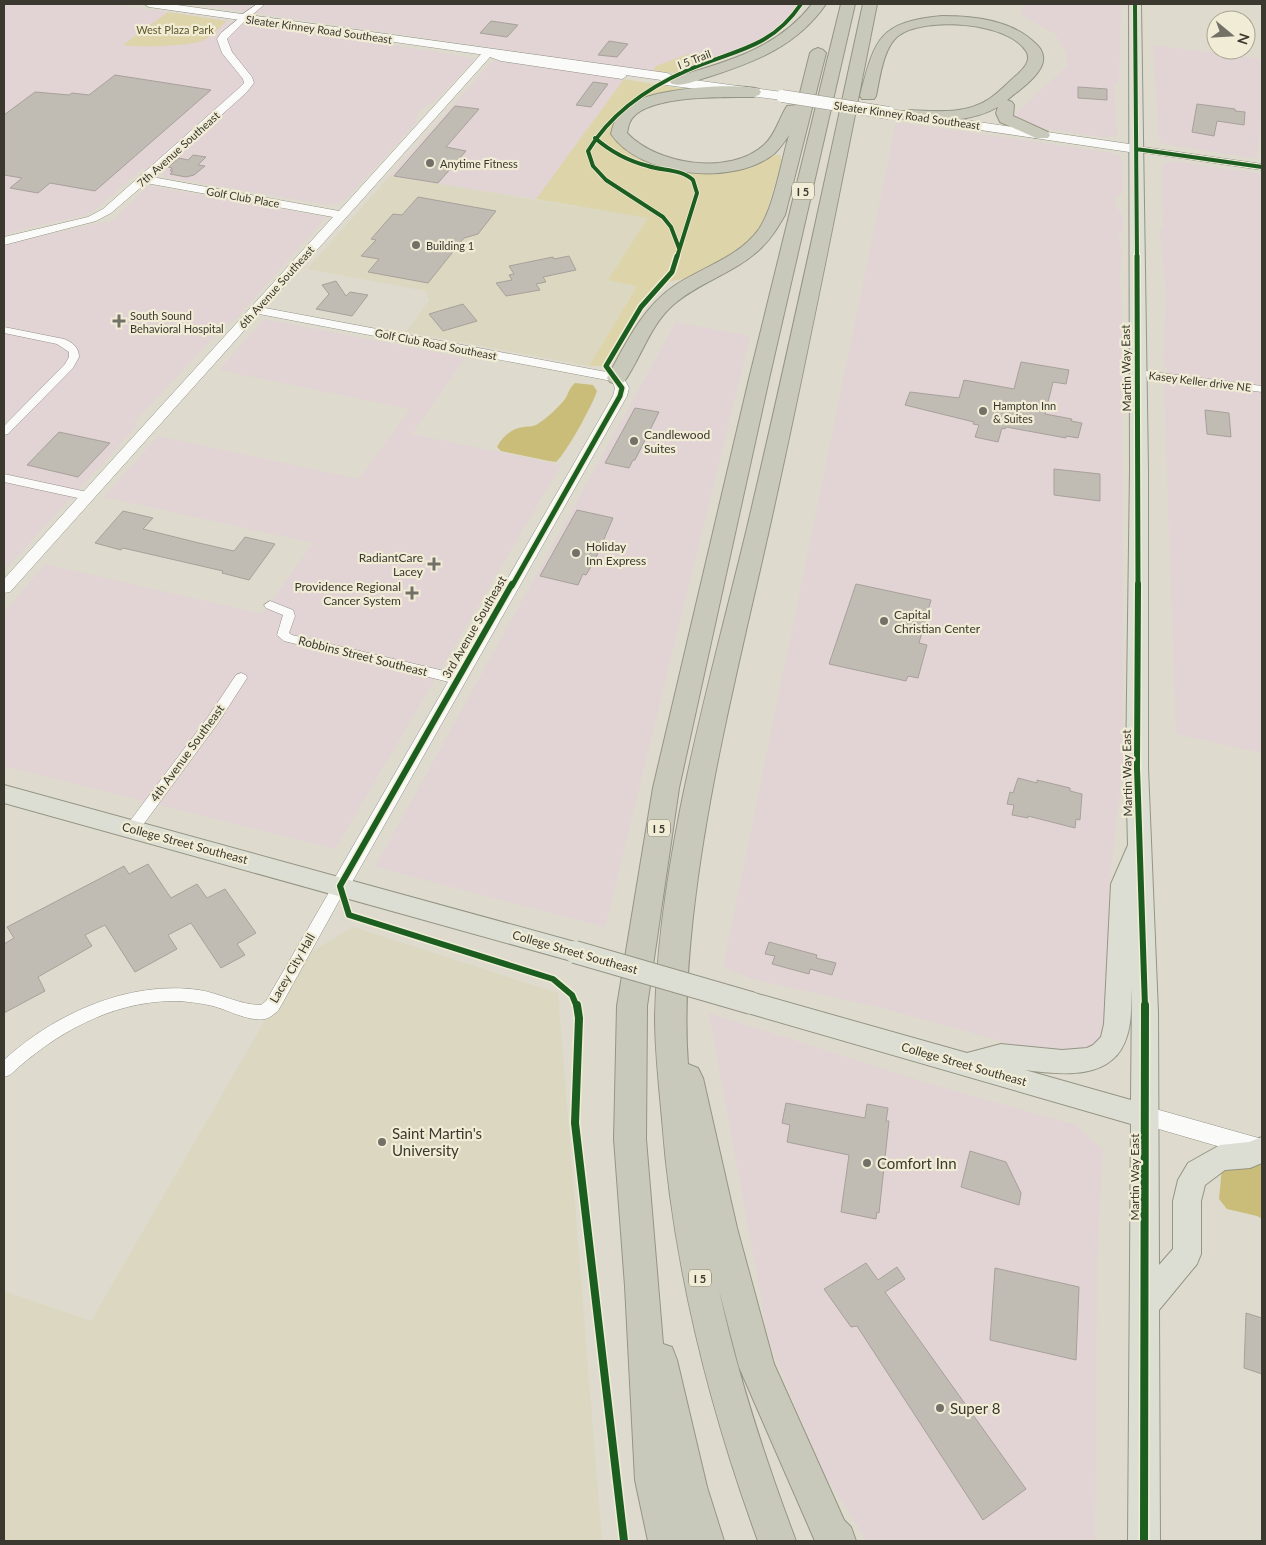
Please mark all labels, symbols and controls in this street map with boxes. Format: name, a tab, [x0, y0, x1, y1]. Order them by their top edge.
north arrow	[1206, 10, 1256, 60]
street label: Sleater Kinney Road Southeast	[245, 12, 393, 46]
park label: West Plaza Park	[136, 23, 214, 36]
text: N	[1234, 31, 1254, 47]
street label: I 5 Trail	[675, 47, 713, 71]
street label: Sleater Kinney Road Southeast	[833, 98, 981, 132]
street label: 7th Avenue Southeast	[134, 108, 222, 189]
marker: Anytime Fitness	[424, 157, 436, 169]
place label: Anytime Fitness	[440, 157, 518, 170]
road number: I 5	[792, 182, 814, 200]
street label: Golf Club Place	[205, 184, 281, 210]
marker: Building 1	[410, 239, 422, 251]
place label: Building 1	[426, 239, 474, 252]
street label: 6th Avenue Southeast	[236, 243, 317, 331]
place label: South Sound Behavioral Hospital	[130, 309, 224, 335]
marker: South Sound Behavioral Hospital	[112, 314, 126, 328]
street label: Martin Way East	[1118, 324, 1134, 412]
street label: Golf Club Road Southeast	[374, 326, 498, 362]
street label: Kasey Keller drive NE	[1148, 368, 1252, 394]
place label: Hampton Inn & Suites	[993, 399, 1056, 425]
marker: Hampton Inn & Suites	[977, 405, 989, 417]
place label: Candlewood Suites	[644, 427, 710, 456]
marker: Candlewood Suites	[628, 435, 640, 447]
place label: Holiday Inn Express	[586, 539, 646, 568]
marker: Holiday Inn Express	[570, 547, 582, 559]
place label: RadiantCare Lacey	[359, 550, 424, 579]
marker: RadiantCare Lacey	[427, 557, 441, 571]
street label: 3rd Avenue Southeast	[438, 572, 510, 681]
place label: Providence Regional Cancer System	[294, 579, 401, 608]
marker: Providence Regional Cancer System	[405, 586, 419, 600]
place label: Capital Christian Center	[894, 607, 981, 636]
marker: Capital Christian Center	[878, 615, 890, 627]
street label: Robbins Street Southeast	[297, 633, 430, 679]
street label: 4th Avenue Southeast	[147, 701, 228, 804]
street label: Martin Way East	[1119, 729, 1135, 817]
street label: College Street Southeast	[120, 819, 250, 867]
road number: I 5	[648, 820, 670, 836]
street label: College Street Southeast	[511, 927, 640, 977]
street label: Lacey City Hall	[266, 931, 318, 1005]
street label: College Street Southeast	[900, 1039, 1029, 1089]
place label: Saint Martin's University	[392, 1124, 482, 1159]
street label: Martin Way East	[1127, 1133, 1142, 1221]
marker: Saint Martin's University	[376, 1136, 388, 1148]
place label: Comfort Inn	[877, 1154, 957, 1172]
marker: Comfort Inn	[861, 1157, 873, 1169]
road number: I 5	[689, 1270, 711, 1286]
place label: Super 8	[950, 1399, 1000, 1417]
marker: Super 8	[934, 1402, 946, 1414]

